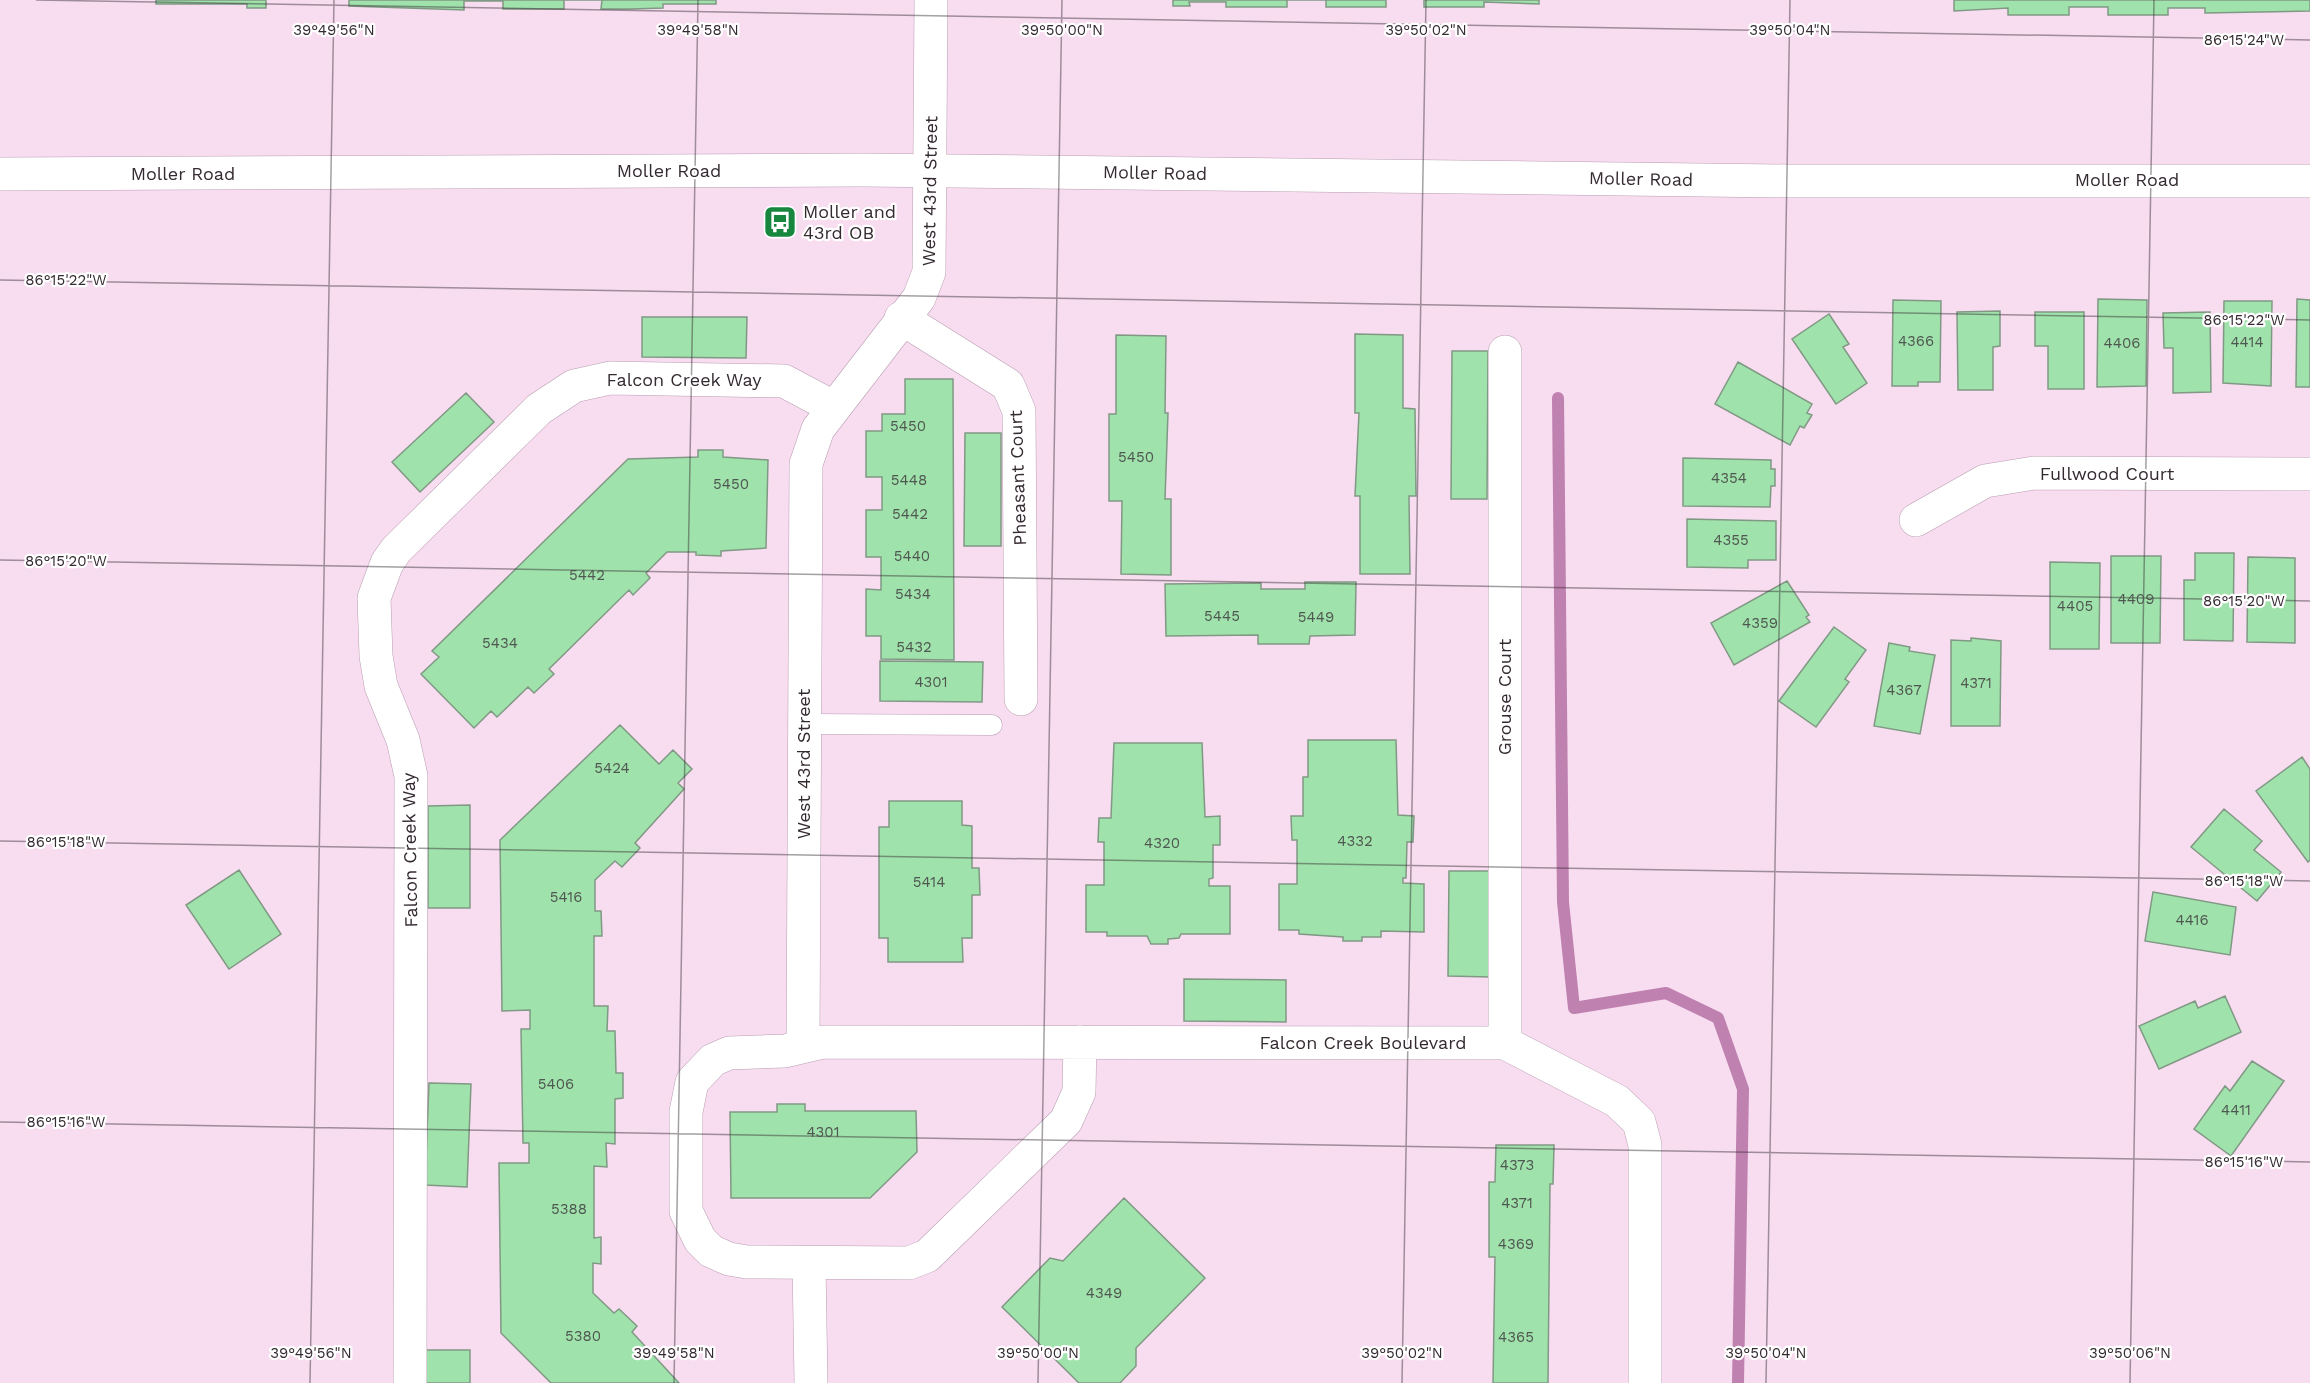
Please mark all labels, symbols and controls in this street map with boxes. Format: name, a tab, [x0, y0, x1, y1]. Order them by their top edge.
text: 39°49'56"N	[293, 21, 375, 39]
text: 39°49'58"N	[657, 21, 739, 39]
text: 39°50'00"N	[1021, 21, 1103, 39]
text: 39°50'02"N	[1385, 21, 1467, 39]
text: 39°50'04"N	[1749, 21, 1831, 39]
text: 86°15'24"W	[2204, 31, 2284, 49]
street label: West 43rd Street	[918, 115, 941, 266]
street label: Moller Road	[617, 160, 721, 181]
street label: Moller Road	[1103, 161, 1207, 184]
street label: Moller Road	[131, 163, 235, 184]
street label: Moller Road	[1589, 167, 1693, 190]
street label: Moller Road	[2075, 169, 2179, 190]
place label: Moller and 43rd OB	[803, 201, 896, 243]
bus stop icon: Moller and 43rd OB	[762, 204, 798, 240]
text: 86°15'22"W	[25, 271, 107, 289]
text: 86°15'22"W	[2203, 311, 2285, 329]
house number: 4366	[1898, 332, 1934, 350]
house number: 4414	[2230, 333, 2264, 351]
house number: 4406	[2104, 334, 2140, 352]
street label: Falcon Creek Way	[606, 369, 762, 390]
street label: Pheasant Court	[1005, 409, 1030, 546]
house number: 5450	[890, 417, 926, 435]
house number: 5450	[1118, 448, 1154, 466]
street label: Fullwood Court	[2040, 463, 2175, 484]
house number: 4354	[1711, 469, 1747, 487]
house number: 5448	[891, 471, 927, 489]
house number: 5450	[713, 475, 749, 493]
house number: 5442	[892, 505, 928, 523]
house number: 4355	[1713, 531, 1749, 549]
house number: 5440	[894, 547, 930, 565]
text: 86°15'20"W	[25, 552, 107, 570]
house number: 5442	[569, 566, 605, 584]
house number: 5434	[895, 585, 931, 603]
house number: 4409	[2118, 590, 2154, 608]
text: 86°15'20"W	[2203, 592, 2285, 610]
house number: 4405	[2057, 597, 2093, 615]
house number: 5445	[1204, 607, 1240, 625]
house number: 5449	[1298, 608, 1334, 626]
house number: 4359	[1742, 614, 1778, 632]
house number: 5434	[482, 634, 518, 652]
house number: 5432	[896, 638, 932, 656]
street label: Grouse Court	[1494, 638, 1515, 755]
house number: 4301	[914, 673, 948, 691]
house number: 4371	[1960, 674, 1992, 692]
house number: 4367	[1886, 681, 1922, 699]
street label: West 43rd Street	[793, 688, 814, 839]
house number: 5424	[594, 759, 630, 777]
street label: Falcon Creek Way	[398, 772, 421, 928]
house number: 4332	[1337, 832, 1373, 850]
text: 86°15'18"W	[27, 833, 105, 851]
house number: 4320	[1144, 834, 1180, 852]
text: 86°15'18"W	[2205, 872, 2283, 890]
house number: 5414	[913, 873, 945, 891]
house number: 5416	[550, 888, 582, 906]
house number: 4416	[2175, 911, 2209, 929]
street label: Falcon Creek Boulevard	[1260, 1032, 1467, 1053]
house number: 5406	[538, 1075, 574, 1093]
house number: 4411	[2221, 1101, 2251, 1119]
text: 86°15'16"W	[27, 1113, 105, 1131]
house number: 4301	[806, 1123, 840, 1141]
text: 86°15'16"W	[2205, 1153, 2283, 1171]
house number: 4373	[1500, 1156, 1534, 1174]
house number: 4371	[1501, 1194, 1533, 1212]
house number: 5388	[551, 1200, 587, 1218]
house number: 4369	[1498, 1235, 1534, 1253]
house number: 4349	[1086, 1284, 1122, 1302]
house number: 5380	[565, 1327, 601, 1345]
house number: 4365	[1498, 1328, 1534, 1346]
text: 39°49'56"N	[270, 1344, 352, 1362]
text: 39°49'58"N	[633, 1344, 715, 1362]
text: 39°50'00"N	[997, 1344, 1079, 1362]
text: 39°50'02"N	[1361, 1344, 1443, 1362]
text: 39°50'04"N	[1725, 1344, 1807, 1362]
text: 39°50'06"N	[2089, 1344, 2171, 1362]

